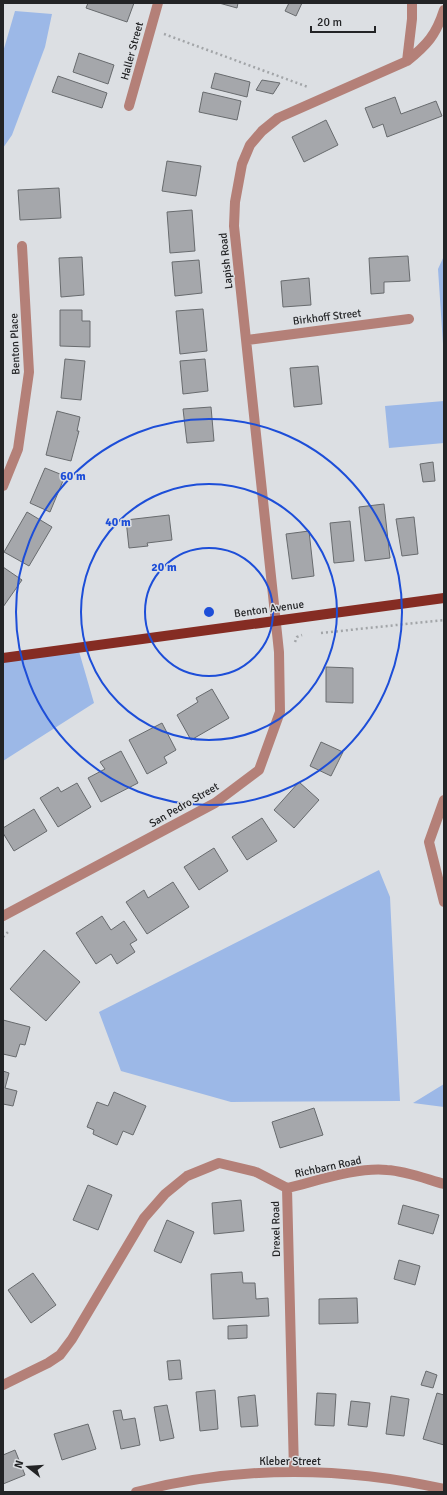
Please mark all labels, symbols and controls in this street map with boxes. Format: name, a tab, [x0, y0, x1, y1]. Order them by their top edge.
scale bar	[311, 8, 375, 34]
text: 20 m	[317, 15, 342, 30]
street label: Haller Street	[118, 20, 146, 82]
street label: Lapish Road	[217, 232, 235, 290]
street label: Birkhoff Street	[292, 306, 362, 328]
street label: Benton Place	[7, 313, 23, 375]
text: 60 m	[60, 469, 86, 484]
text: 40 m	[105, 515, 131, 530]
text: 20 m	[151, 560, 177, 575]
street label: Benton Avenue	[233, 598, 305, 620]
centre of rings	[202, 605, 216, 619]
street label: San Pedro Street	[147, 780, 221, 830]
street label: Richbarn Road	[293, 1154, 363, 1180]
street label: Drexel Road	[269, 1201, 283, 1257]
north arrow	[8, 1447, 48, 1487]
street label: Kleber Street	[259, 1455, 321, 1468]
text: N	[12, 1459, 26, 1470]

